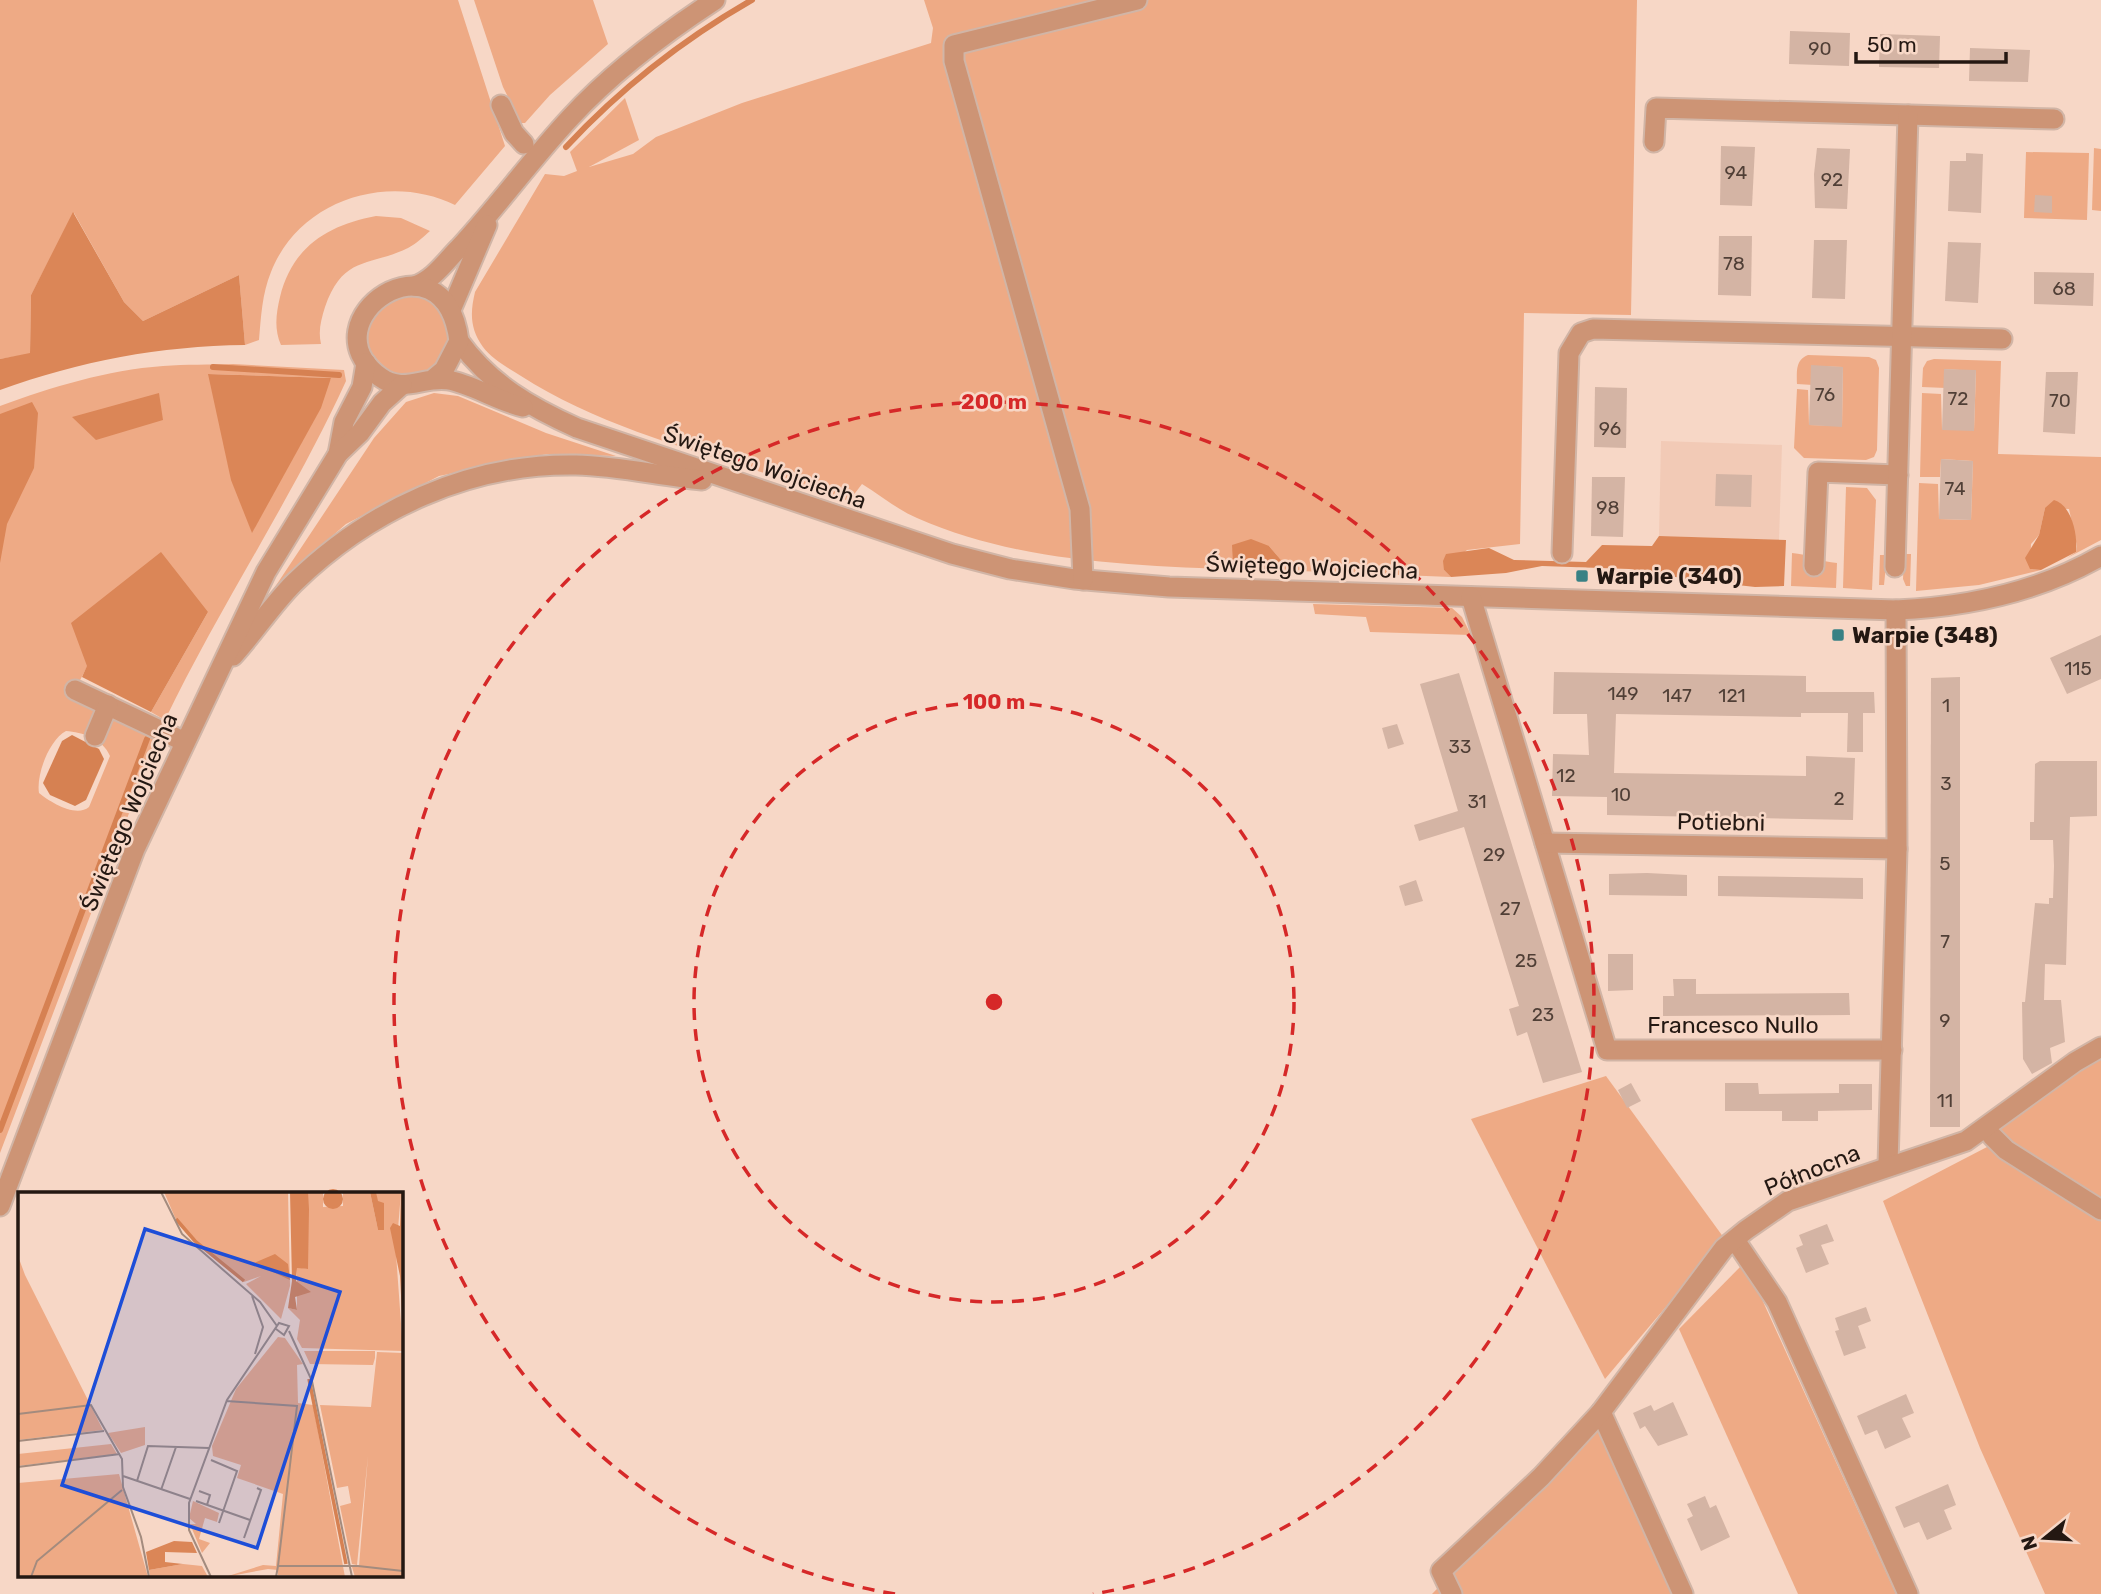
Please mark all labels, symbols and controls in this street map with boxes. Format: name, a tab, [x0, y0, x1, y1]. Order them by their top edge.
scale bar	[1856, 21, 2007, 65]
text: 50 m	[1867, 32, 1917, 57]
house number: 90	[1808, 37, 1832, 60]
house number: 94	[1725, 161, 1748, 184]
house number: 92	[1821, 168, 1843, 191]
house number: 78	[1723, 252, 1745, 275]
house number: 68	[2052, 277, 2076, 300]
house number: 76	[1815, 383, 1835, 406]
house number: 72	[1948, 387, 1968, 410]
text: 200 m	[961, 389, 1027, 414]
house number: 70	[2049, 389, 2071, 412]
house number: 96	[1599, 417, 1621, 440]
street label: Świętego Wojciecha	[660, 419, 870, 515]
house number: 74	[1945, 477, 1966, 500]
house number: 98	[1596, 496, 1620, 519]
street label: Świętego Wojciecha	[1205, 549, 1419, 585]
place label: Warpie (340)	[1596, 562, 1742, 590]
marker: Warpie (340)	[1574, 568, 1590, 584]
place label: Warpie (348)	[1852, 621, 1998, 649]
marker: Warpie (348)	[1830, 627, 1846, 643]
house number: 115	[2064, 657, 2092, 680]
house number: 149	[1607, 682, 1639, 705]
house number: 147	[1662, 684, 1692, 707]
house number: 121	[1718, 684, 1746, 707]
text: 100 m	[963, 689, 1025, 714]
house number: 1	[1942, 694, 1950, 717]
street label: Świętego Wojciecha	[75, 709, 183, 915]
house number: 33	[1449, 735, 1471, 758]
house number: 12	[1556, 764, 1576, 787]
house number: 3	[1940, 772, 1952, 795]
house number: 10	[1611, 783, 1631, 806]
house number: 2	[1833, 787, 1845, 810]
house number: 31	[1467, 790, 1487, 813]
street label: Potiebni	[1677, 807, 1765, 837]
house number: 29	[1483, 843, 1505, 866]
house number: 5	[1939, 852, 1951, 875]
house number: 27	[1500, 897, 1521, 920]
house number: 7	[1940, 930, 1950, 953]
house number: 25	[1515, 949, 1537, 972]
centre of rings	[982, 990, 1006, 1014]
house number: 23	[1532, 1003, 1554, 1026]
house number: 9	[1939, 1009, 1951, 1032]
street label: Francesco Nullo	[1647, 1011, 1819, 1039]
house number: 11	[1937, 1089, 1953, 1112]
street label: Północna	[1760, 1138, 1864, 1202]
inset map	[18, 1192, 402, 1576]
north arrow	[2010, 1503, 2080, 1573]
text: N	[2016, 1533, 2042, 1553]

